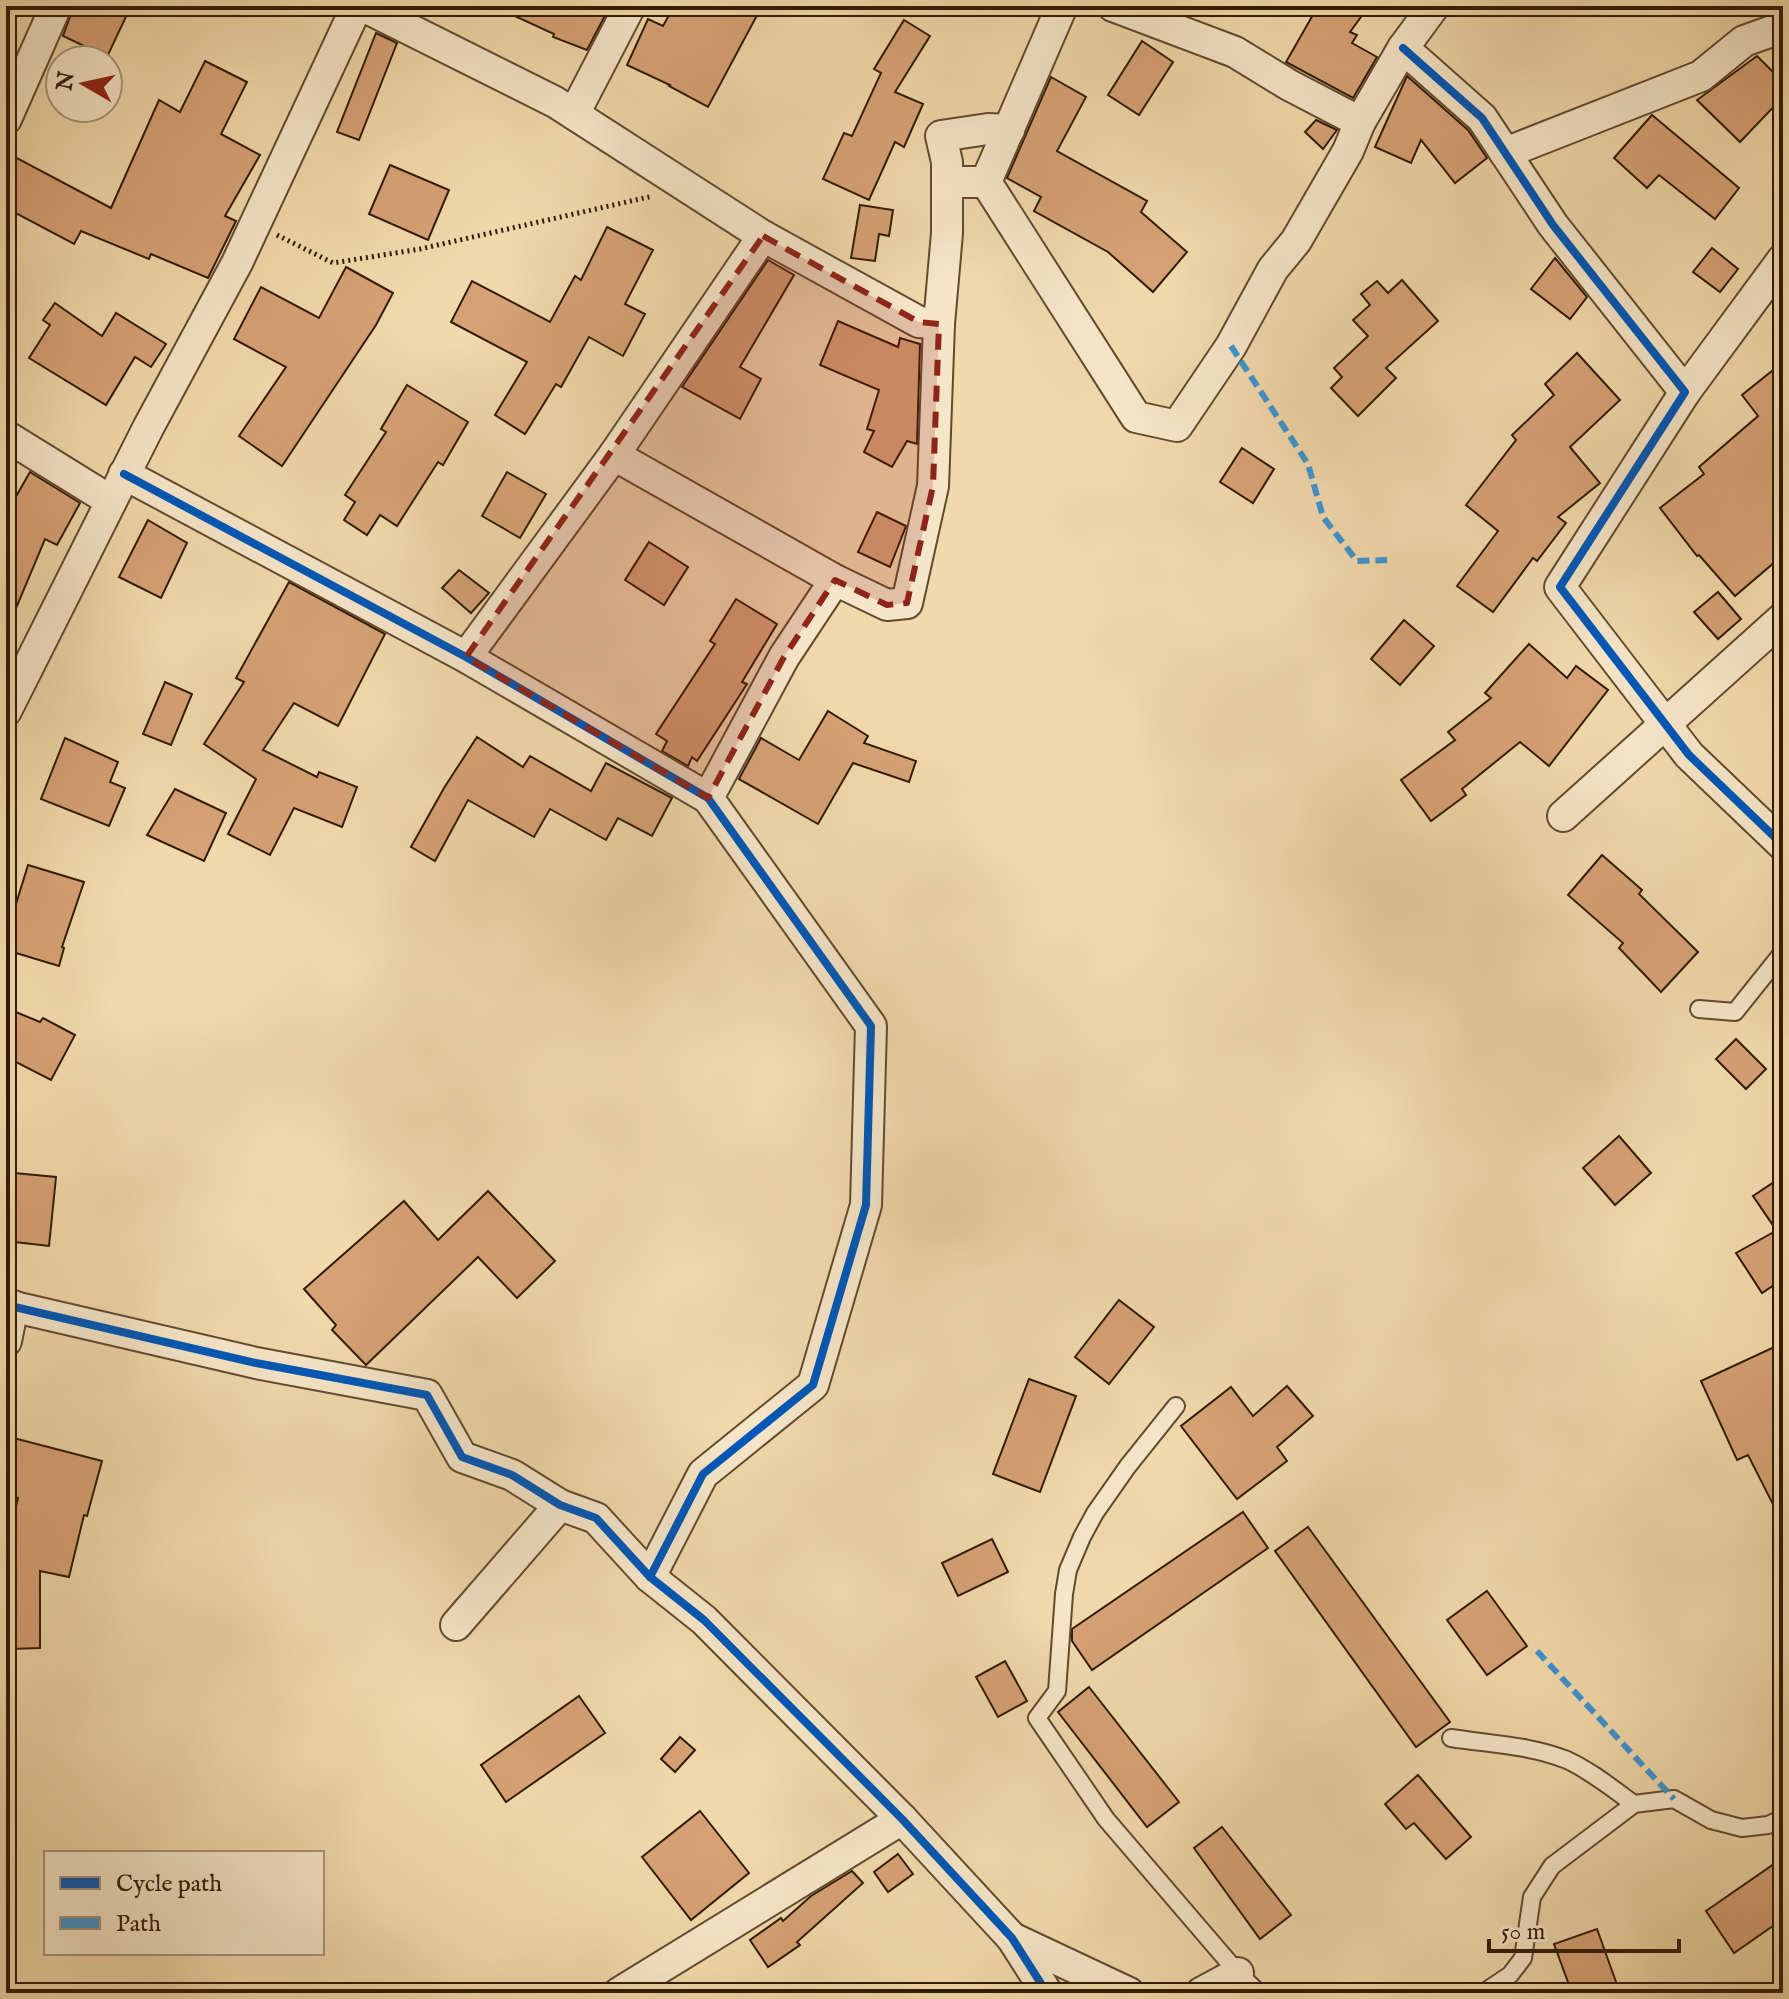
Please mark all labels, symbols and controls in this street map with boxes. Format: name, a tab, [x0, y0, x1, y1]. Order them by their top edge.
north arrow	[44, 44, 124, 124]
text: N	[51, 70, 82, 94]
legend	[44, 1851, 324, 1955]
text: Cycle path	[116, 1869, 222, 1900]
scale bar	[1489, 1903, 1679, 1953]
text: Path	[116, 1909, 161, 1940]
text: 50 m	[1501, 1917, 1545, 1948]

